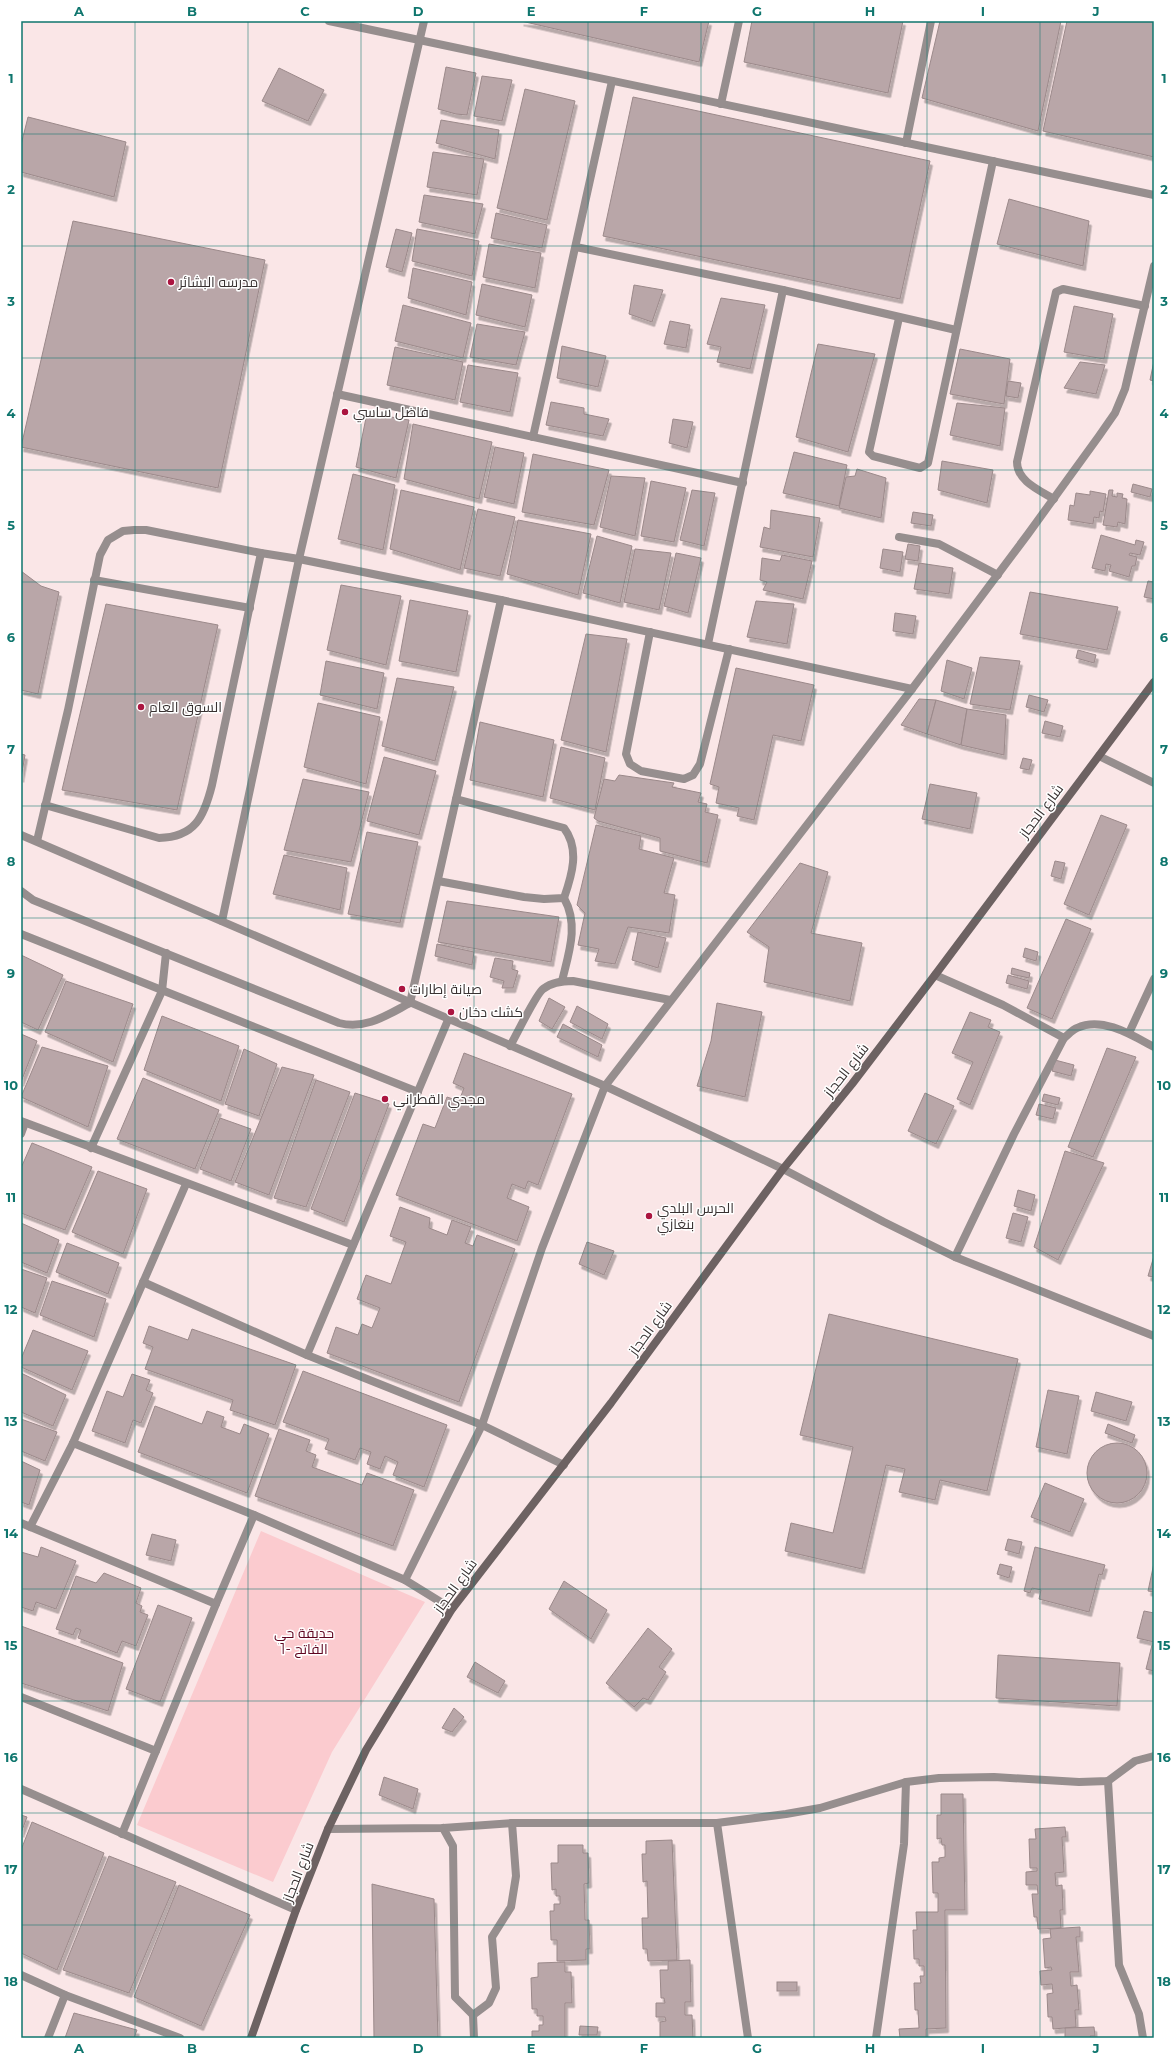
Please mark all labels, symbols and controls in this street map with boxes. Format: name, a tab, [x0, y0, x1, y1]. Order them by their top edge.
text: A	[73, 3, 85, 19]
text: B	[187, 3, 197, 19]
text: C	[300, 3, 310, 19]
text: D	[413, 3, 424, 19]
text: E	[527, 3, 536, 19]
text: F	[640, 3, 648, 19]
text: G	[752, 3, 762, 19]
text: H	[865, 3, 875, 19]
text: I	[981, 3, 985, 19]
text: J	[1091, 3, 1100, 19]
text: 1	[8, 70, 14, 86]
text: 1	[1161, 70, 1167, 86]
text: 2	[7, 181, 15, 197]
text: 2	[1160, 181, 1168, 197]
place label: مدرسه البشائر	[178, 273, 258, 291]
marker: مدرسه البشائر	[166, 277, 176, 287]
text: 3	[6, 293, 15, 309]
text: 3	[1159, 293, 1168, 309]
place label: فاضل ساسي	[353, 403, 429, 423]
text: 4	[7, 405, 16, 421]
text: 4	[1160, 405, 1169, 421]
marker: فاضل ساسي	[340, 407, 350, 417]
text: 5	[7, 517, 15, 533]
text: 5	[1160, 517, 1168, 533]
text: 6	[7, 629, 16, 645]
text: 6	[1160, 629, 1169, 645]
place label: السوق العام	[149, 698, 222, 717]
marker: السوق العام	[136, 702, 146, 712]
text: 7	[7, 741, 15, 757]
text: 7	[1160, 741, 1168, 757]
street label: شارع الحجاز	[1014, 780, 1067, 842]
text: 8	[7, 853, 16, 869]
text: 8	[1160, 853, 1169, 869]
text: 9	[7, 965, 15, 981]
text: 9	[1160, 965, 1168, 981]
place label: صيانة إطارات	[410, 980, 482, 998]
marker: صيانة إطارات	[397, 984, 407, 994]
place label: كشك دخان	[459, 1003, 523, 1021]
marker: كشك دخان	[446, 1007, 456, 1017]
street label: شارع الحجاز	[819, 1040, 873, 1101]
text: 10	[4, 1077, 18, 1093]
text: 10	[1157, 1077, 1171, 1093]
place label: مجدي القطراني	[393, 1090, 485, 1111]
marker: مجدي القطراني	[380, 1094, 390, 1104]
text: 11	[6, 1189, 16, 1205]
text: 11	[1159, 1189, 1169, 1205]
place label: الحرس البلدي بنغازي	[657, 1199, 734, 1236]
marker: الحرس البلدي بنغازي	[644, 1211, 654, 1221]
street label: شارع الحجاز	[624, 1297, 676, 1360]
text: 12	[5, 1301, 18, 1317]
text: 12	[1158, 1301, 1171, 1317]
text: 13	[5, 1413, 18, 1429]
text: 13	[1158, 1413, 1171, 1429]
text: 14	[4, 1525, 18, 1541]
text: 14	[1157, 1525, 1171, 1541]
street label: شارع الحجاز	[429, 1555, 481, 1618]
park label: حديقة حي الفاتح -1	[274, 1624, 334, 1658]
text: 15	[5, 1637, 18, 1653]
text: 15	[1158, 1637, 1171, 1653]
text: 16	[4, 1749, 18, 1765]
text: 16	[1157, 1749, 1171, 1765]
street label: شارع الحجاز	[278, 1839, 318, 1906]
text: 17	[4, 1861, 18, 1877]
text: 17	[1157, 1861, 1171, 1877]
text: 18	[4, 1973, 18, 1989]
text: 18	[1157, 1973, 1171, 1989]
text: A	[73, 2040, 85, 2056]
text: B	[187, 2040, 197, 2056]
text: C	[300, 2040, 310, 2056]
text: D	[413, 2040, 424, 2056]
text: E	[527, 2040, 536, 2056]
text: F	[640, 2040, 648, 2056]
text: G	[752, 2040, 762, 2056]
text: H	[865, 2040, 875, 2056]
text: I	[981, 2040, 985, 2056]
text: J	[1091, 2040, 1100, 2056]

